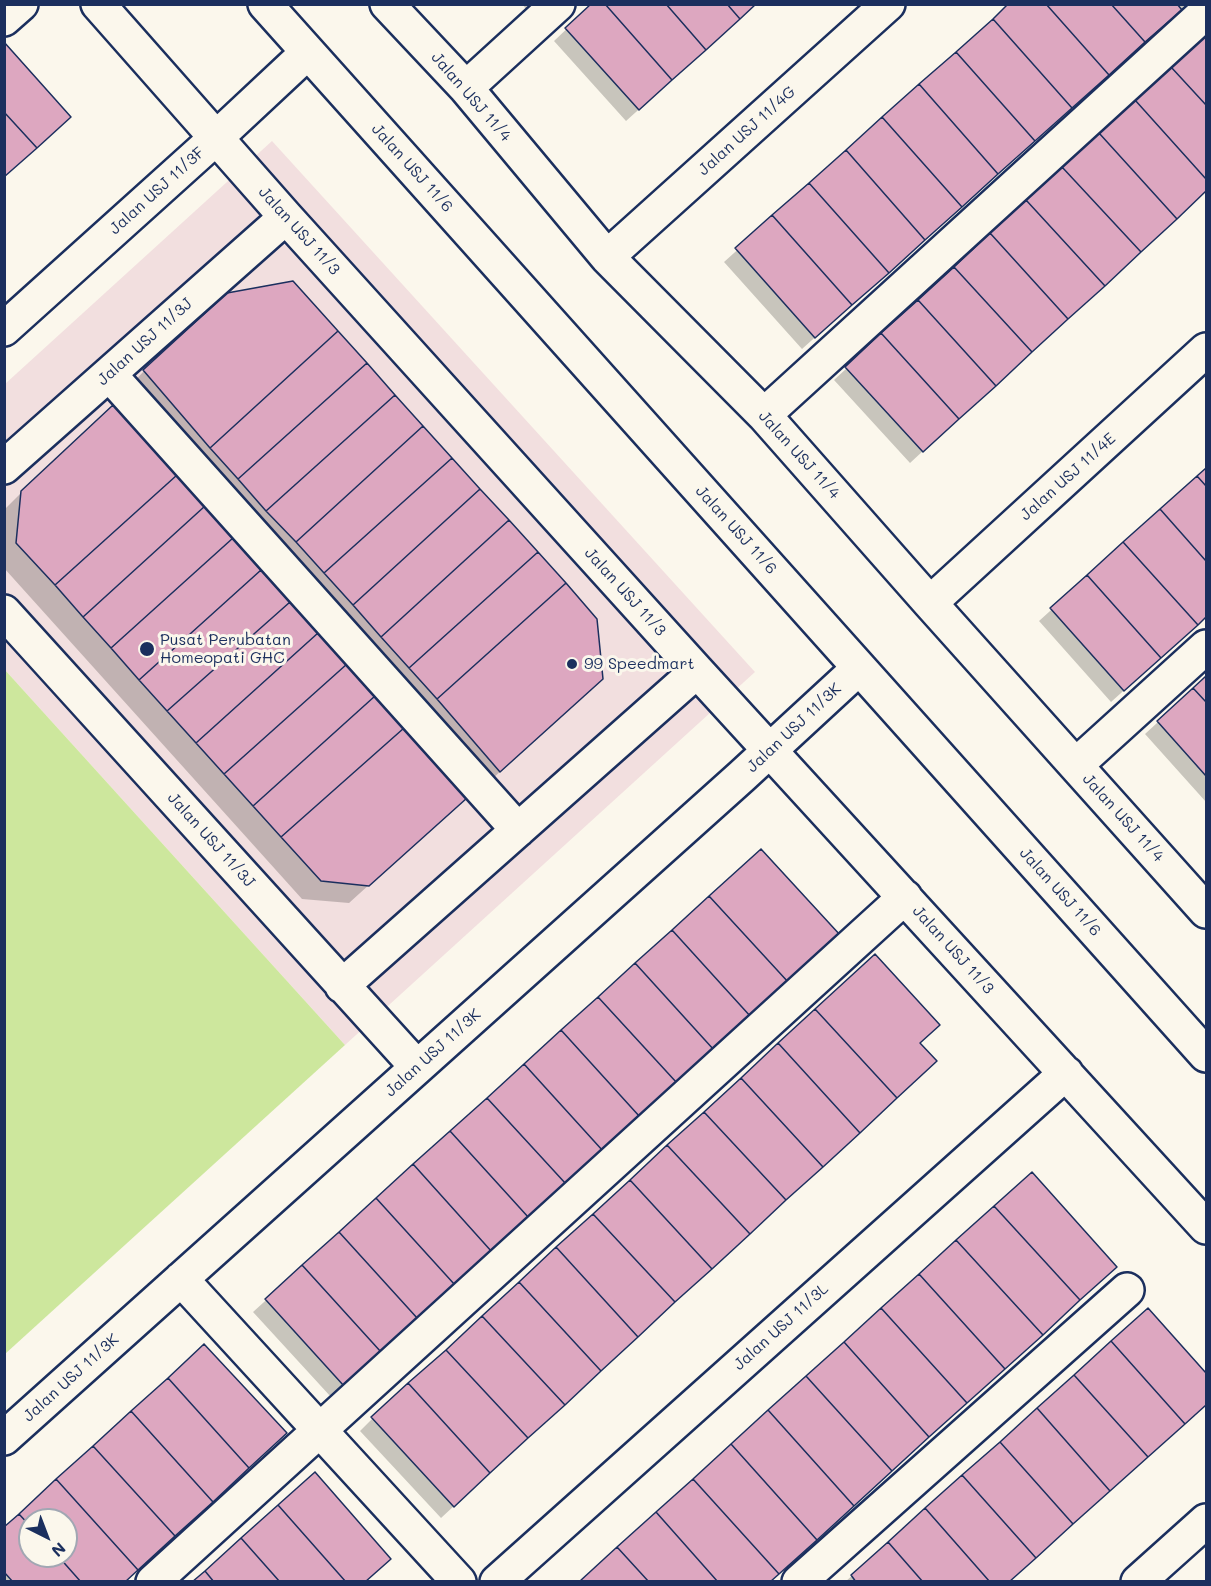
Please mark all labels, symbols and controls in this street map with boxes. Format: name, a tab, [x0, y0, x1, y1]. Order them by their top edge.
street label: Jalan USJ 11/4	[427, 48, 515, 146]
street label: Jalan USJ 11/4G	[694, 82, 800, 180]
street label: Jalan USJ 11/6	[367, 120, 457, 216]
street label: Jalan USJ 11/3F	[105, 143, 209, 239]
street label: Jalan USJ 11/3	[254, 183, 344, 279]
street label: Jalan USJ 11/3J	[94, 294, 196, 390]
street label: Jalan USJ 11/4	[754, 407, 844, 503]
street label: Jalan USJ 11/4E	[1016, 429, 1120, 525]
street label: Jalan USJ 11/6	[691, 482, 781, 578]
street label: Jalan USJ 11/3	[580, 544, 670, 640]
place label: Pusat Perubatan Homeopati GHC	[160, 630, 291, 668]
marker: Pusat Perubatan Homeopati GHC	[138, 640, 156, 658]
place label: 99 Speedmart	[584, 654, 695, 674]
marker: 99 Speedmart	[565, 657, 579, 671]
street label: Jalan USJ 11/3K	[743, 679, 845, 777]
street label: Jalan USJ 11/4	[1078, 770, 1168, 866]
street label: Jalan USJ 11/3J	[163, 789, 259, 891]
street label: Jalan USJ 11/6	[1015, 844, 1105, 940]
street label: Jalan USJ 11/3	[908, 902, 998, 998]
street label: Jalan USJ 11/3K	[381, 1005, 485, 1101]
street label: Jalan USJ 11/3L	[730, 1279, 832, 1375]
street label: Jalan USJ 11/3K	[19, 1330, 123, 1426]
north arrow	[18, 1508, 78, 1568]
text: N	[47, 1538, 71, 1562]

